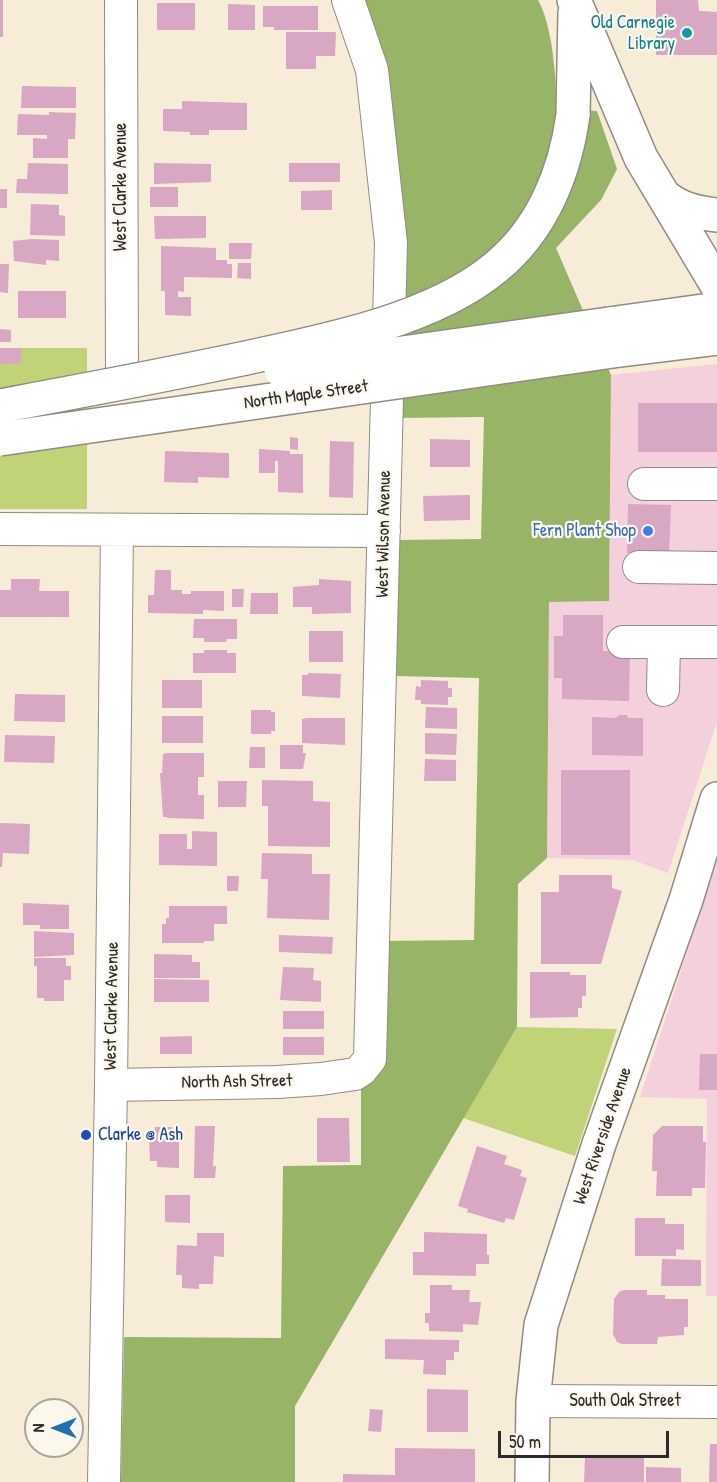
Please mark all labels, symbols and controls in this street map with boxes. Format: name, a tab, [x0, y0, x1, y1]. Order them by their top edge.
place label: Old Carnegie Library	[591, 12, 675, 54]
marker: Old Carnegie Library	[680, 26, 694, 40]
street label: West Clarke Avenue	[110, 123, 132, 251]
street label: North Maple Street	[243, 376, 369, 414]
street label: West Wilson Avenue	[372, 470, 396, 598]
place label: Fern Plant Shop	[533, 520, 636, 542]
marker: Fern Plant Shop	[641, 524, 655, 538]
street label: West Clarke Avenue	[100, 942, 124, 1070]
street label: West Riverside Avenue	[569, 1064, 637, 1208]
street label: North Ash Street	[181, 1070, 293, 1094]
place label: Clarke @ Ash	[98, 1124, 183, 1146]
marker: Clarke @ Ash	[79, 1128, 93, 1142]
street label: South Oak Street	[569, 1390, 681, 1412]
north arrow	[24, 1398, 84, 1458]
scale bar	[501, 1419, 672, 1457]
text: N	[27, 1424, 49, 1432]
text: 50 m	[509, 1429, 541, 1454]

